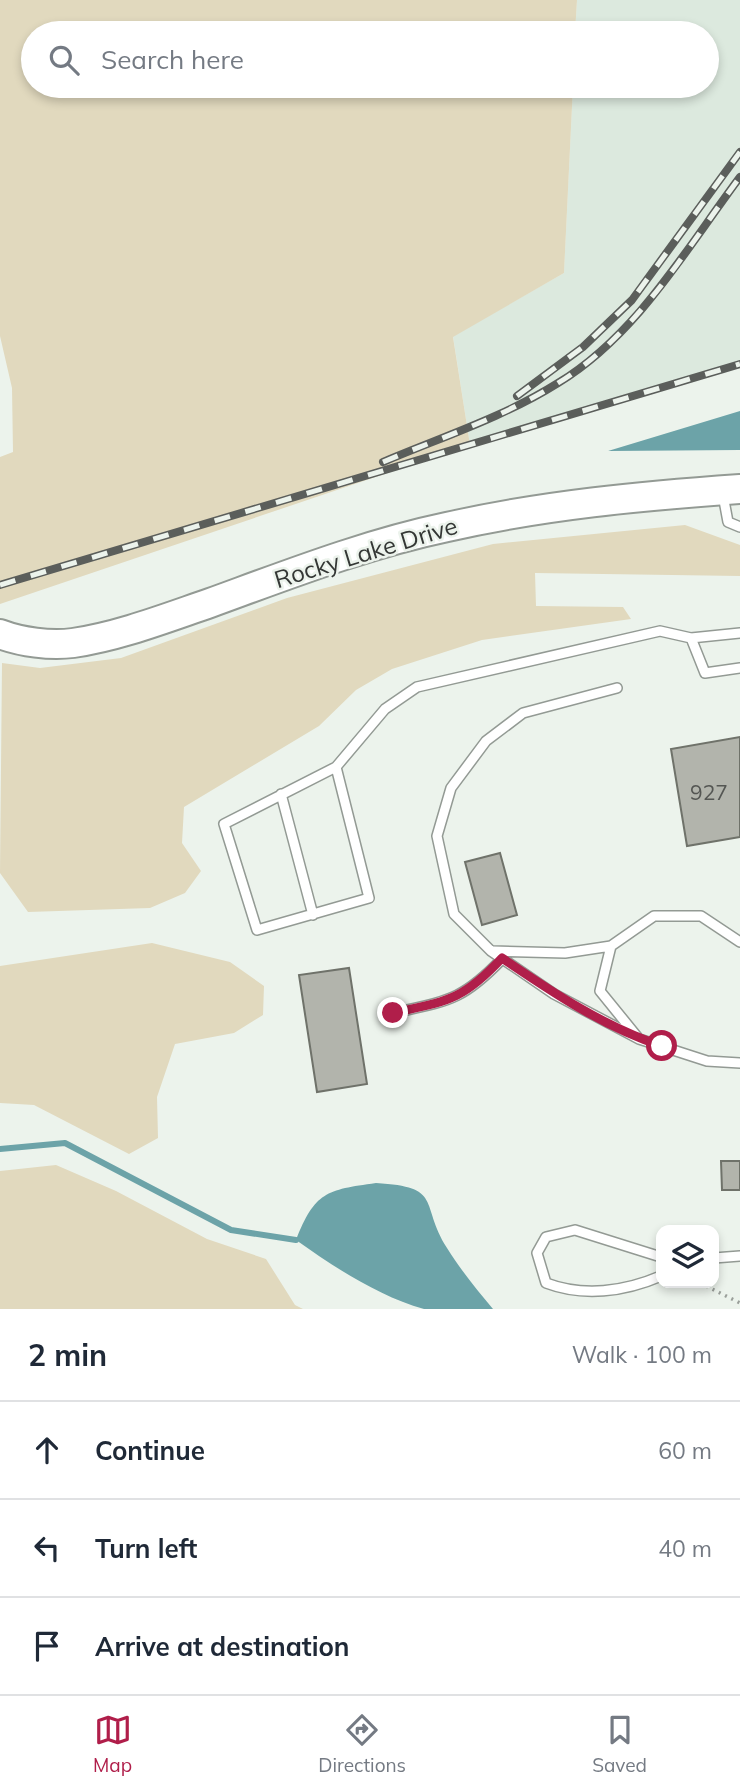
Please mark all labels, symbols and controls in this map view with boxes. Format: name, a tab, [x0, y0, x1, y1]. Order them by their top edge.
search box	[21, 21, 719, 98]
icon: search	[45, 41, 83, 79]
text: Search here	[101, 43, 244, 76]
street label: Rocky Lake Drive	[271, 510, 461, 594]
house number: 927	[690, 779, 728, 805]
route end	[377, 997, 408, 1028]
route start	[646, 1030, 677, 1061]
map controls	[656, 1225, 719, 1288]
button: layers	[656, 1225, 719, 1288]
text: 2 min	[28, 1336, 107, 1374]
text: Walk · 100 m	[572, 1340, 712, 1369]
icon: ahead	[28, 1431, 66, 1469]
text: Continue	[95, 1434, 205, 1467]
text: 60 m	[658, 1436, 712, 1465]
icon: left	[28, 1529, 66, 1567]
text: Turn left	[95, 1532, 197, 1565]
text: 40 m	[658, 1534, 712, 1563]
icon: arrive	[28, 1627, 66, 1665]
text: Arrive at destination	[95, 1630, 350, 1663]
tab: Map	[93, 1711, 132, 1777]
tab: Directions	[318, 1711, 406, 1777]
tab: Saved	[592, 1711, 647, 1777]

